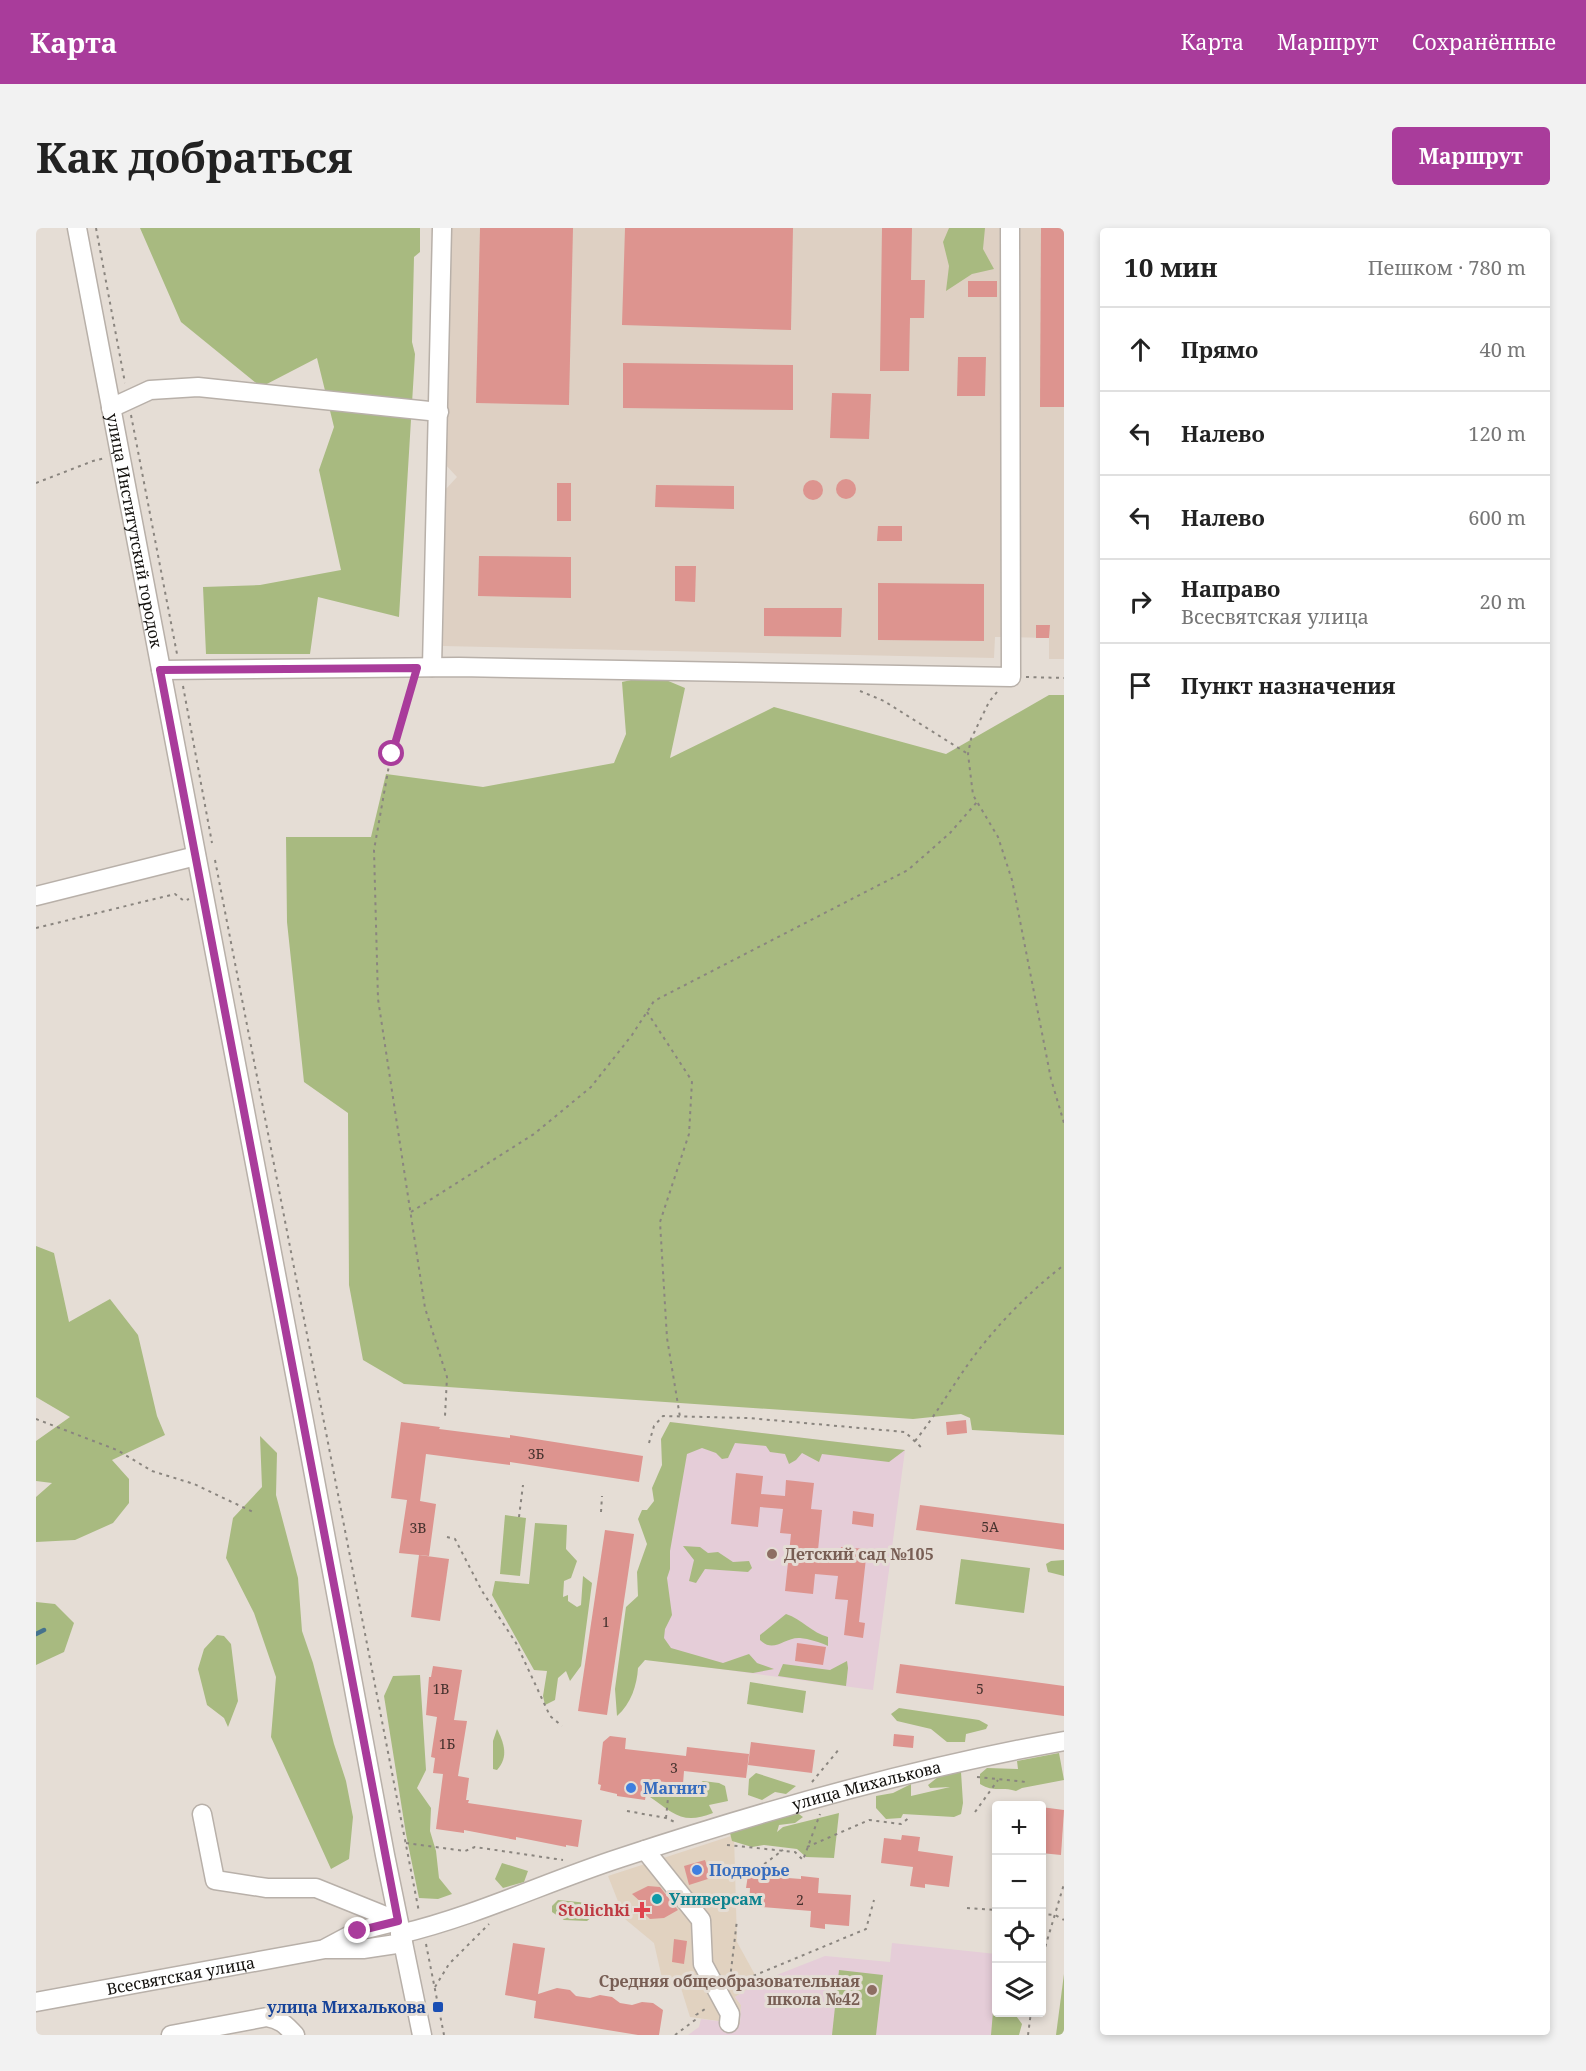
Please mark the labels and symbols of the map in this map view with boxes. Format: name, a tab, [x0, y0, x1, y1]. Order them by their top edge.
street label: улица Институтский городок	[101, 411, 168, 650]
route start	[378, 740, 404, 766]
house number: 3Б	[528, 1444, 544, 1463]
house number: 5А	[981, 1517, 999, 1536]
house number: 3В	[410, 1518, 427, 1537]
place label: Детский сад №105	[784, 1543, 934, 1565]
marker: Детский сад №105	[765, 1547, 779, 1561]
house number: 1	[602, 1612, 610, 1631]
house number: 1В	[433, 1679, 450, 1698]
house number: 5	[976, 1679, 984, 1698]
house number: 1Б	[439, 1734, 455, 1753]
street label: улица Михалькова	[789, 1756, 943, 1815]
house number: 3	[670, 1758, 678, 1777]
place label: Магнит	[643, 1777, 707, 1799]
marker: Магнит	[624, 1781, 638, 1795]
place label: Подворье	[709, 1859, 789, 1881]
marker: Подворье	[690, 1863, 704, 1877]
place label: Универсам	[669, 1888, 763, 1910]
house number: 2	[796, 1890, 804, 1909]
marker: Универсам	[650, 1892, 664, 1906]
place label: Stolichki	[558, 1899, 630, 1921]
marker: Stolichki	[635, 1903, 649, 1917]
route end	[344, 1917, 370, 1943]
street label: Всесвятская улица	[105, 1951, 257, 2000]
place label: Средняя общеобразовательная школа №42	[599, 1970, 860, 2010]
marker: Средняя общеобразовательная школа №42	[865, 1983, 879, 1997]
place label: улица Михалькова	[267, 1996, 426, 2018]
marker: улица Михалькова	[431, 2000, 445, 2014]

